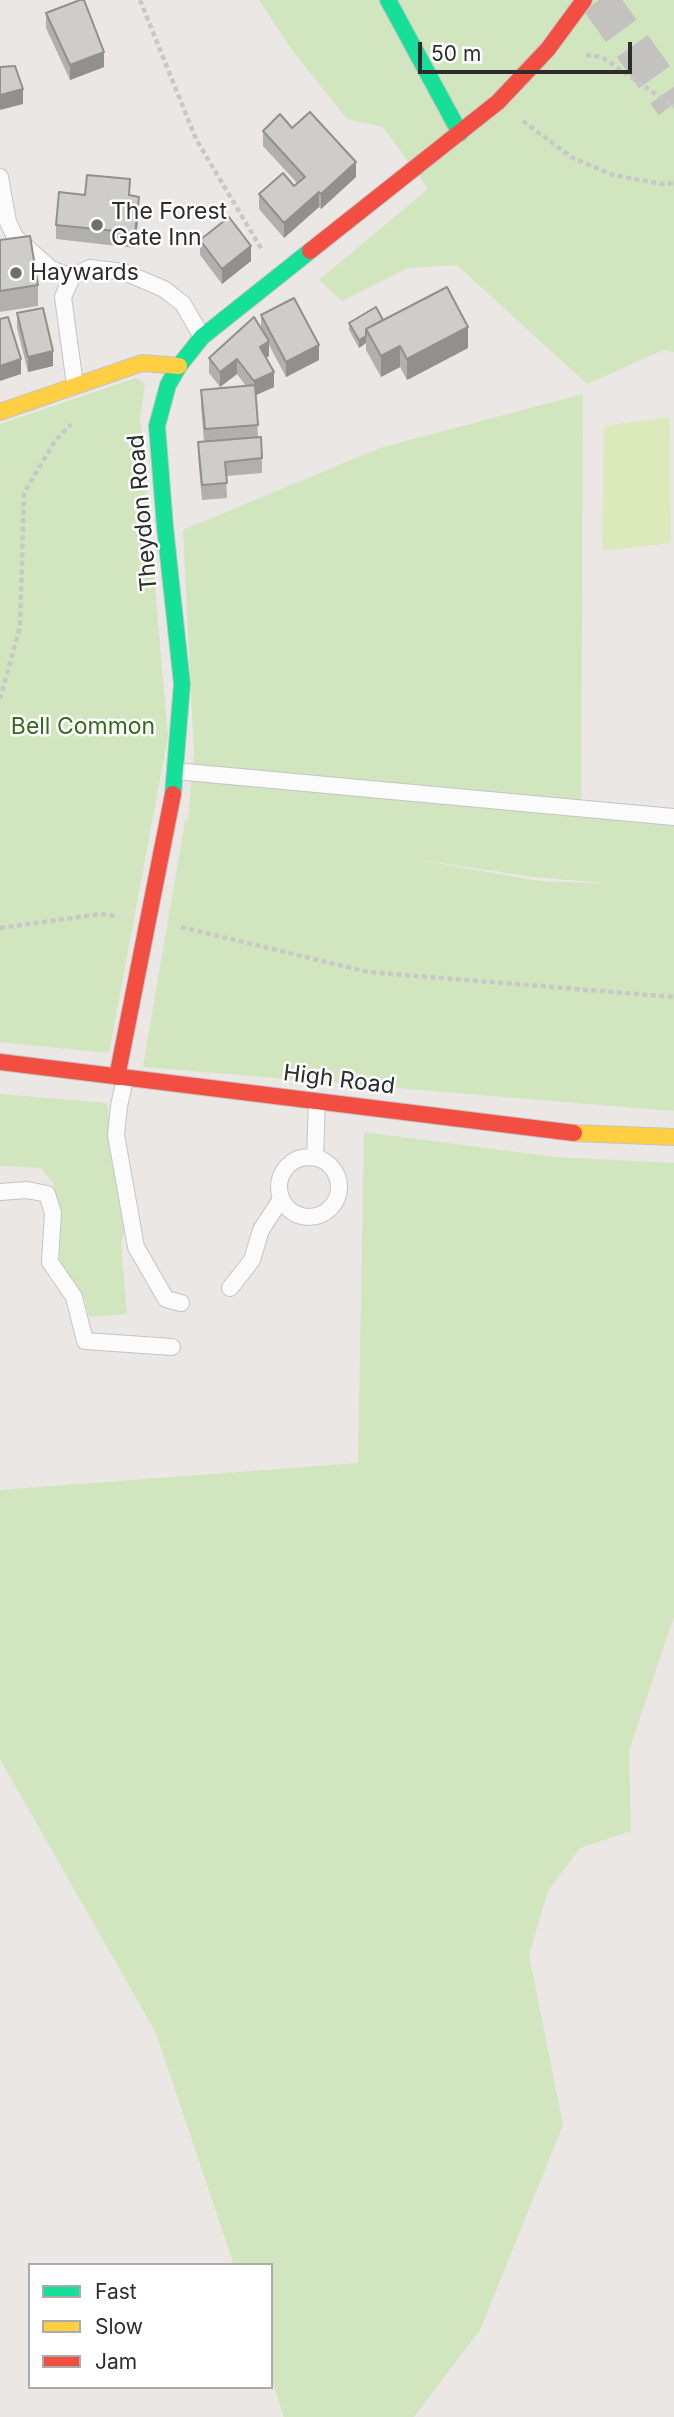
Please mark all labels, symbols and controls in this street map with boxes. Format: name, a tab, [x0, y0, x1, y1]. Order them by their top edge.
scale bar	[422, 28, 636, 72]
text: 50 m	[431, 41, 481, 66]
place label: The Forest Gate Inn	[111, 198, 227, 252]
marker: The Forest Gate Inn	[89, 217, 105, 233]
place label: Haywards	[30, 259, 139, 287]
marker: Haywards	[8, 265, 24, 281]
street label: Theydon Road	[122, 433, 164, 593]
park label: Bell Common	[11, 713, 155, 741]
street label: High Road	[282, 1059, 396, 1101]
legend	[28, 2263, 273, 2389]
text: Fast	[95, 2279, 137, 2304]
text: Slow	[95, 2314, 143, 2339]
text: Jam	[95, 2349, 137, 2374]

